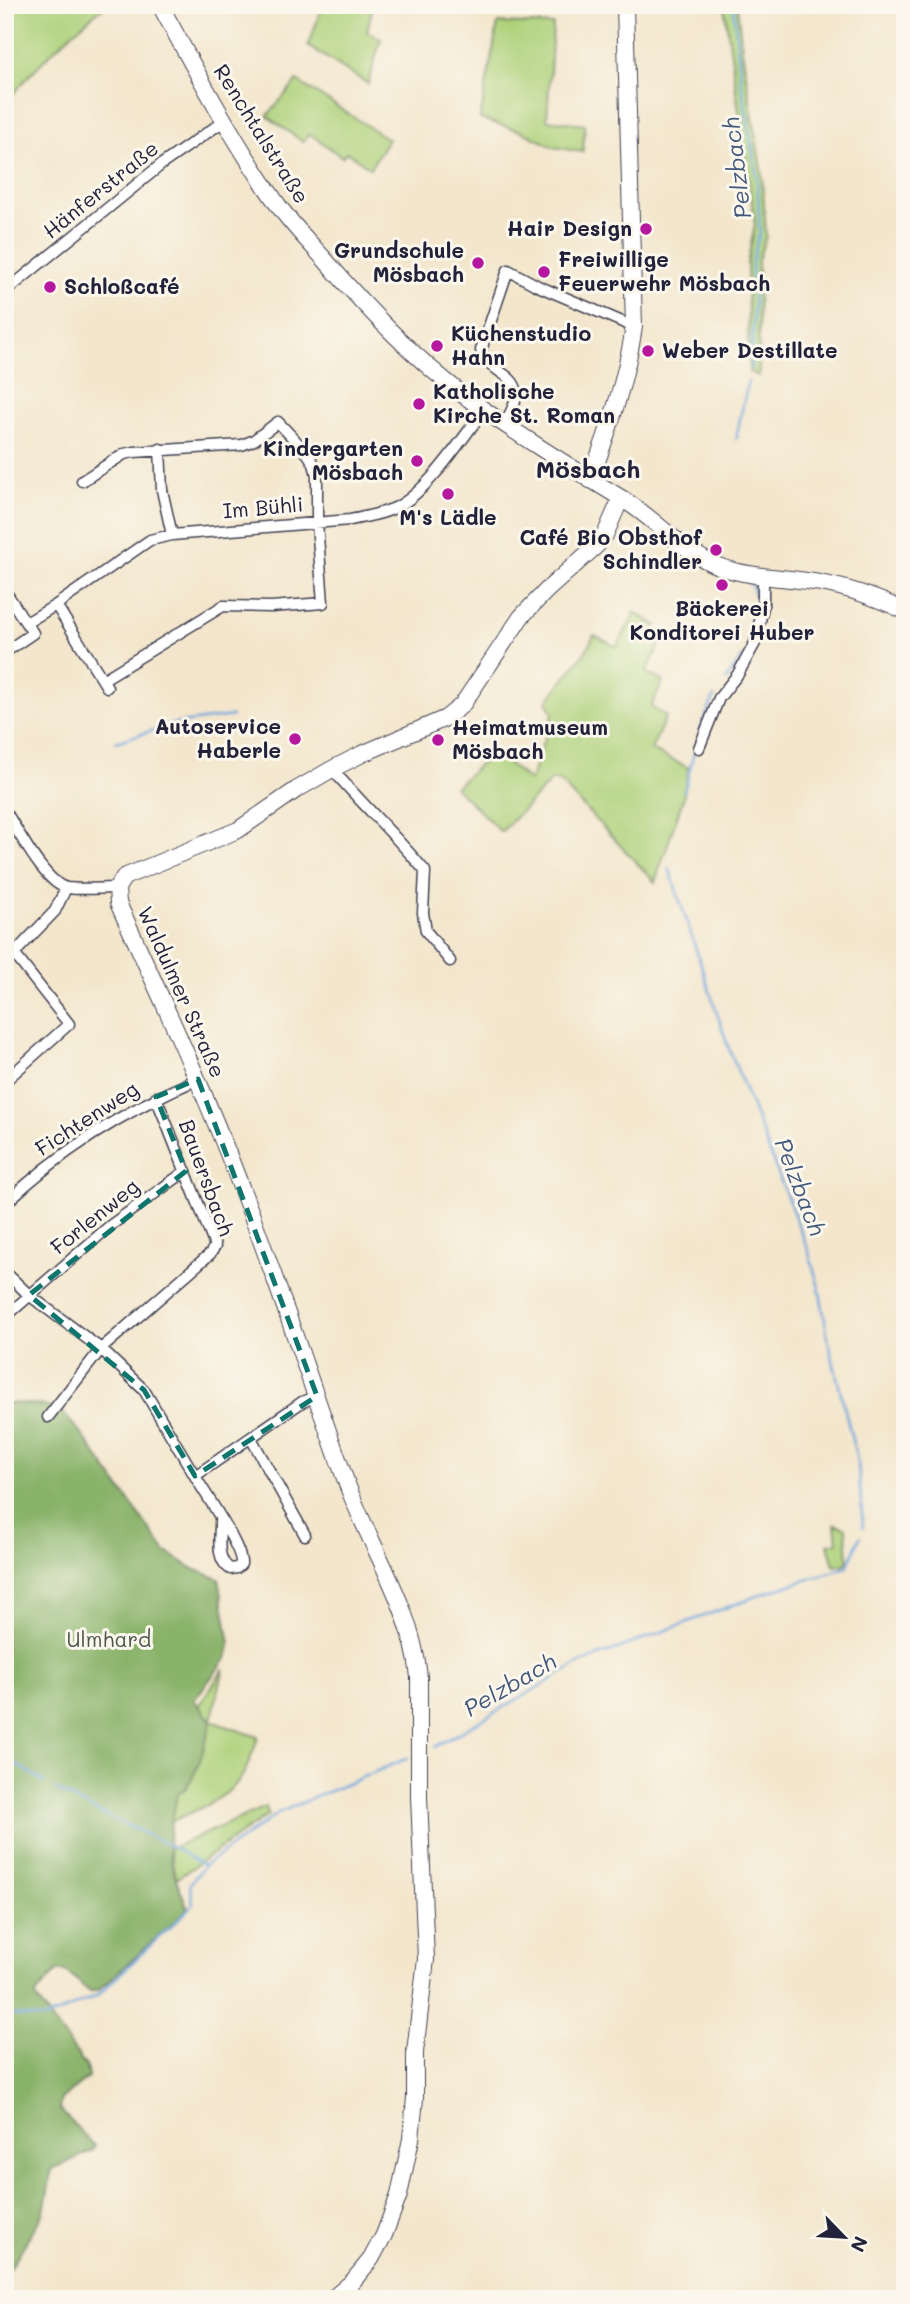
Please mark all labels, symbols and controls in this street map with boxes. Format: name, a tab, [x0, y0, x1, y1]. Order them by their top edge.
street label: Renchtalstraße	[209, 59, 316, 208]
water label: Pelzbach	[715, 115, 757, 221]
street label: Hänferstraße	[37, 134, 163, 244]
place label: Hair Design	[507, 214, 632, 241]
marker: Hair Design	[638, 221, 654, 237]
place label: Grundschule Mösbach	[334, 236, 464, 287]
place label: Freiwillige Feuerwehr Mösbach	[558, 245, 770, 296]
marker: Grundschule Mösbach	[470, 255, 486, 271]
marker: Freiwillige Feuerwehr Mösbach	[536, 264, 552, 280]
place label: Schloßcafé	[64, 272, 180, 299]
marker: Schloßcafé	[42, 279, 58, 295]
place label: Küchenstudio Hahn	[451, 319, 592, 370]
place label: Weber Destillate	[662, 336, 837, 363]
marker: Küchenstudio Hahn	[429, 338, 445, 354]
marker: Weber Destillate	[640, 343, 656, 359]
place label: Katholische Kirche St. Roman	[433, 377, 615, 428]
marker: Katholische Kirche St. Roman	[411, 396, 427, 412]
place label: Kindergarten Mösbach	[263, 434, 403, 485]
marker: Kindergarten Mösbach	[409, 453, 425, 469]
district label: Mösbach	[536, 453, 640, 484]
marker: M's Lädle	[440, 486, 456, 502]
street label: Im Bühli	[221, 490, 304, 523]
place label: M's Lädle	[399, 503, 497, 530]
place label: Café Bio Obsthof Schindler	[519, 523, 703, 574]
marker: Café Bio Obsthof Schindler	[708, 542, 724, 558]
marker: Bäckerei Konditorei Huber	[714, 577, 730, 593]
place label: Bäckerei Konditorei Huber	[630, 594, 815, 645]
place label: Autoservice Haberle	[155, 712, 281, 763]
place label: Heimatmuseum Mösbach	[452, 713, 608, 764]
marker: Autoservice Haberle	[287, 731, 303, 747]
marker: Heimatmuseum Mösbach	[430, 732, 446, 748]
street label: Waldulmer Straße	[132, 901, 232, 1081]
street label: Fichtenweg	[29, 1074, 143, 1161]
street label: Bauersbach	[174, 1116, 241, 1239]
water label: Pelzbach	[769, 1134, 833, 1240]
street label: Forlenweg	[44, 1172, 144, 1260]
park label: Ulmhard	[67, 1625, 151, 1652]
water label: Pelzbach	[458, 1646, 561, 1723]
north arrow	[808, 2202, 878, 2272]
text: N	[845, 2233, 874, 2256]

